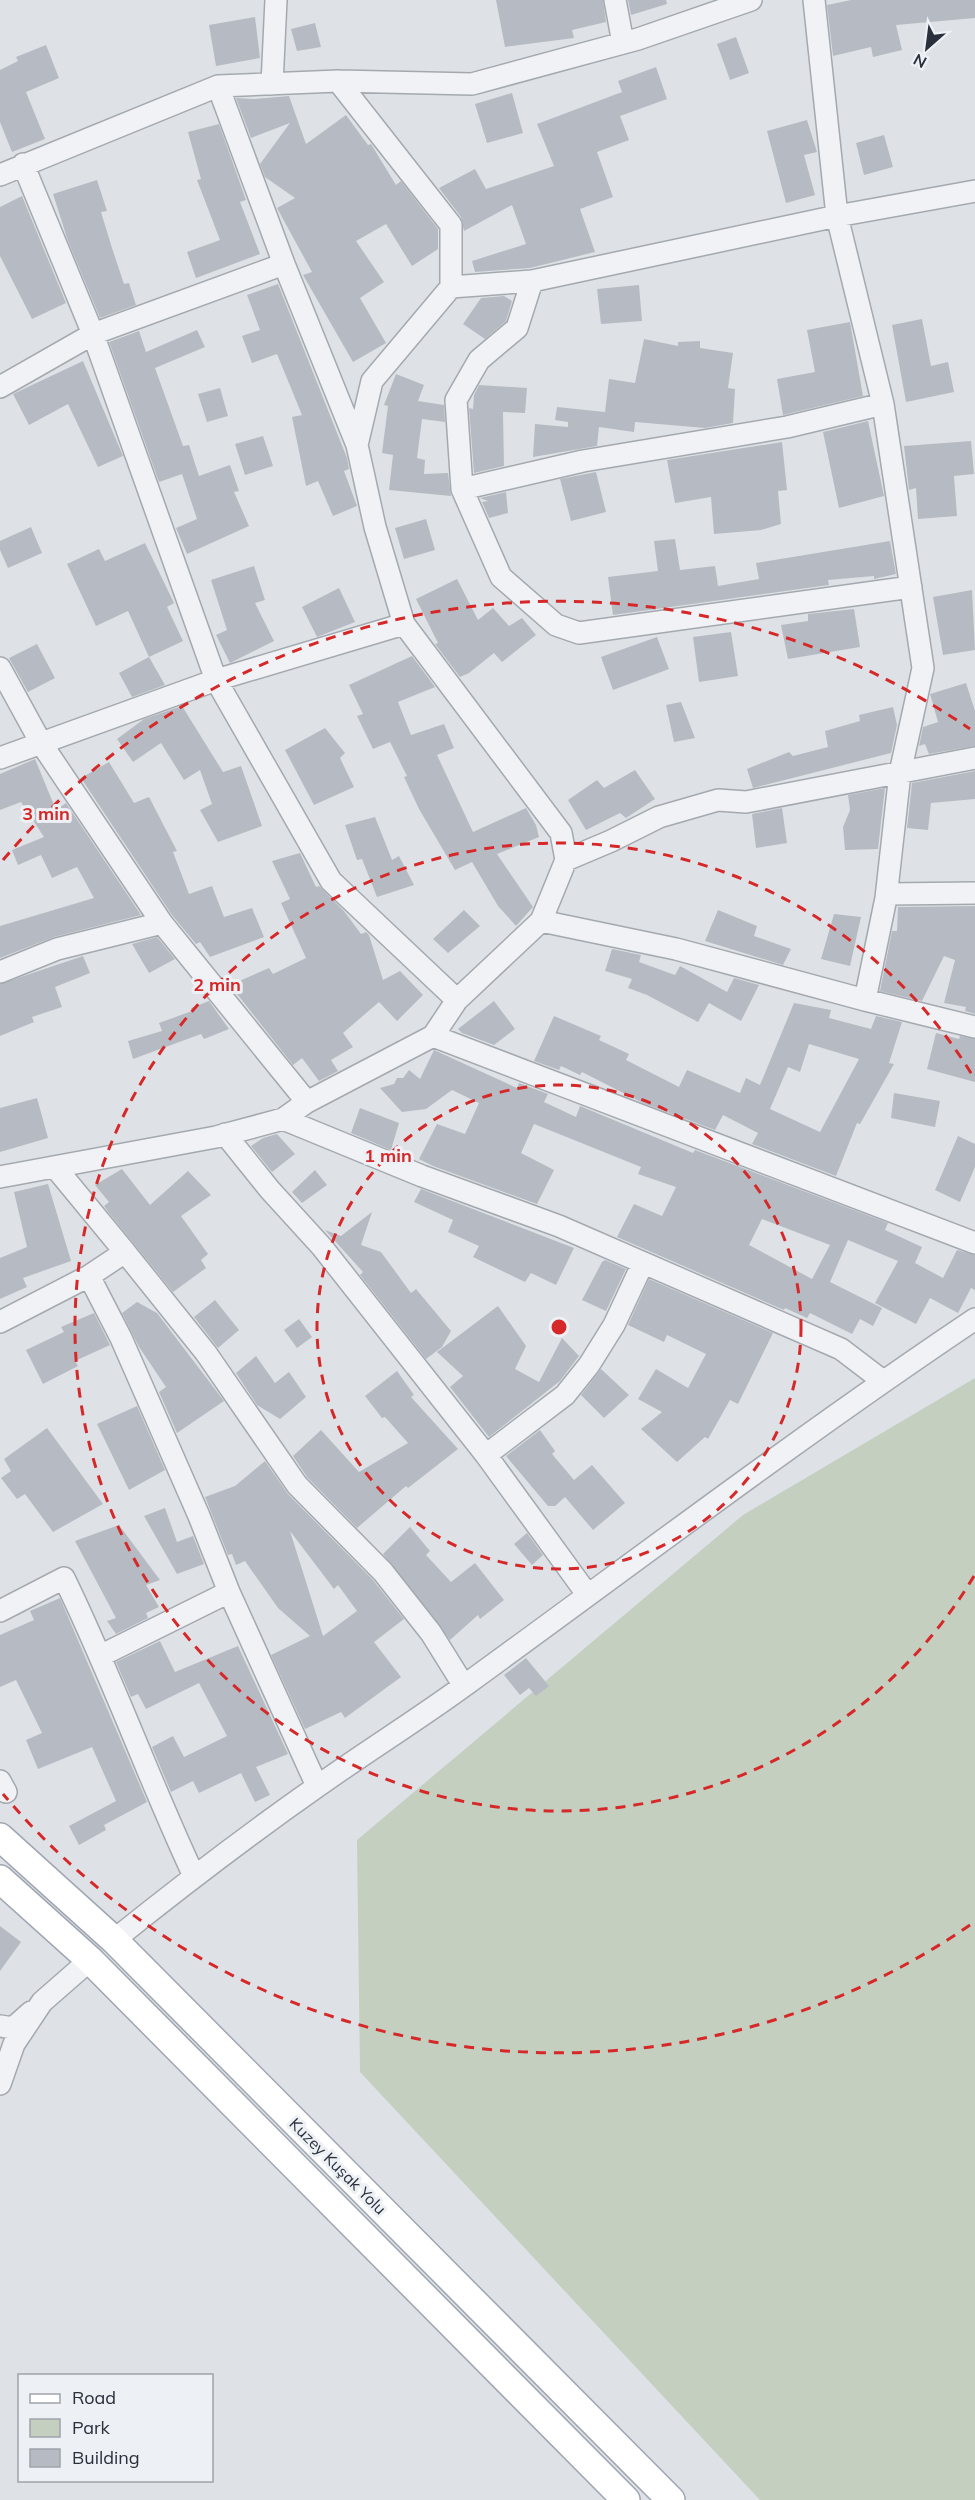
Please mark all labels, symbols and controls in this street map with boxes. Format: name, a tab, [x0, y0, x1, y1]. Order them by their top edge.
north arrow	[897, 18, 957, 78]
text: N	[910, 50, 930, 73]
text: 3 min	[22, 802, 70, 825]
text: 2 min	[193, 973, 241, 996]
text: 1 min	[364, 1144, 412, 1167]
centre of rings	[549, 1317, 569, 1337]
street label: Kuzey Kuşak Yolu	[286, 2114, 390, 2218]
legend	[18, 2374, 213, 2482]
text: Road	[72, 2386, 116, 2409]
text: Park	[72, 2416, 111, 2439]
text: Building	[72, 2446, 140, 2469]

